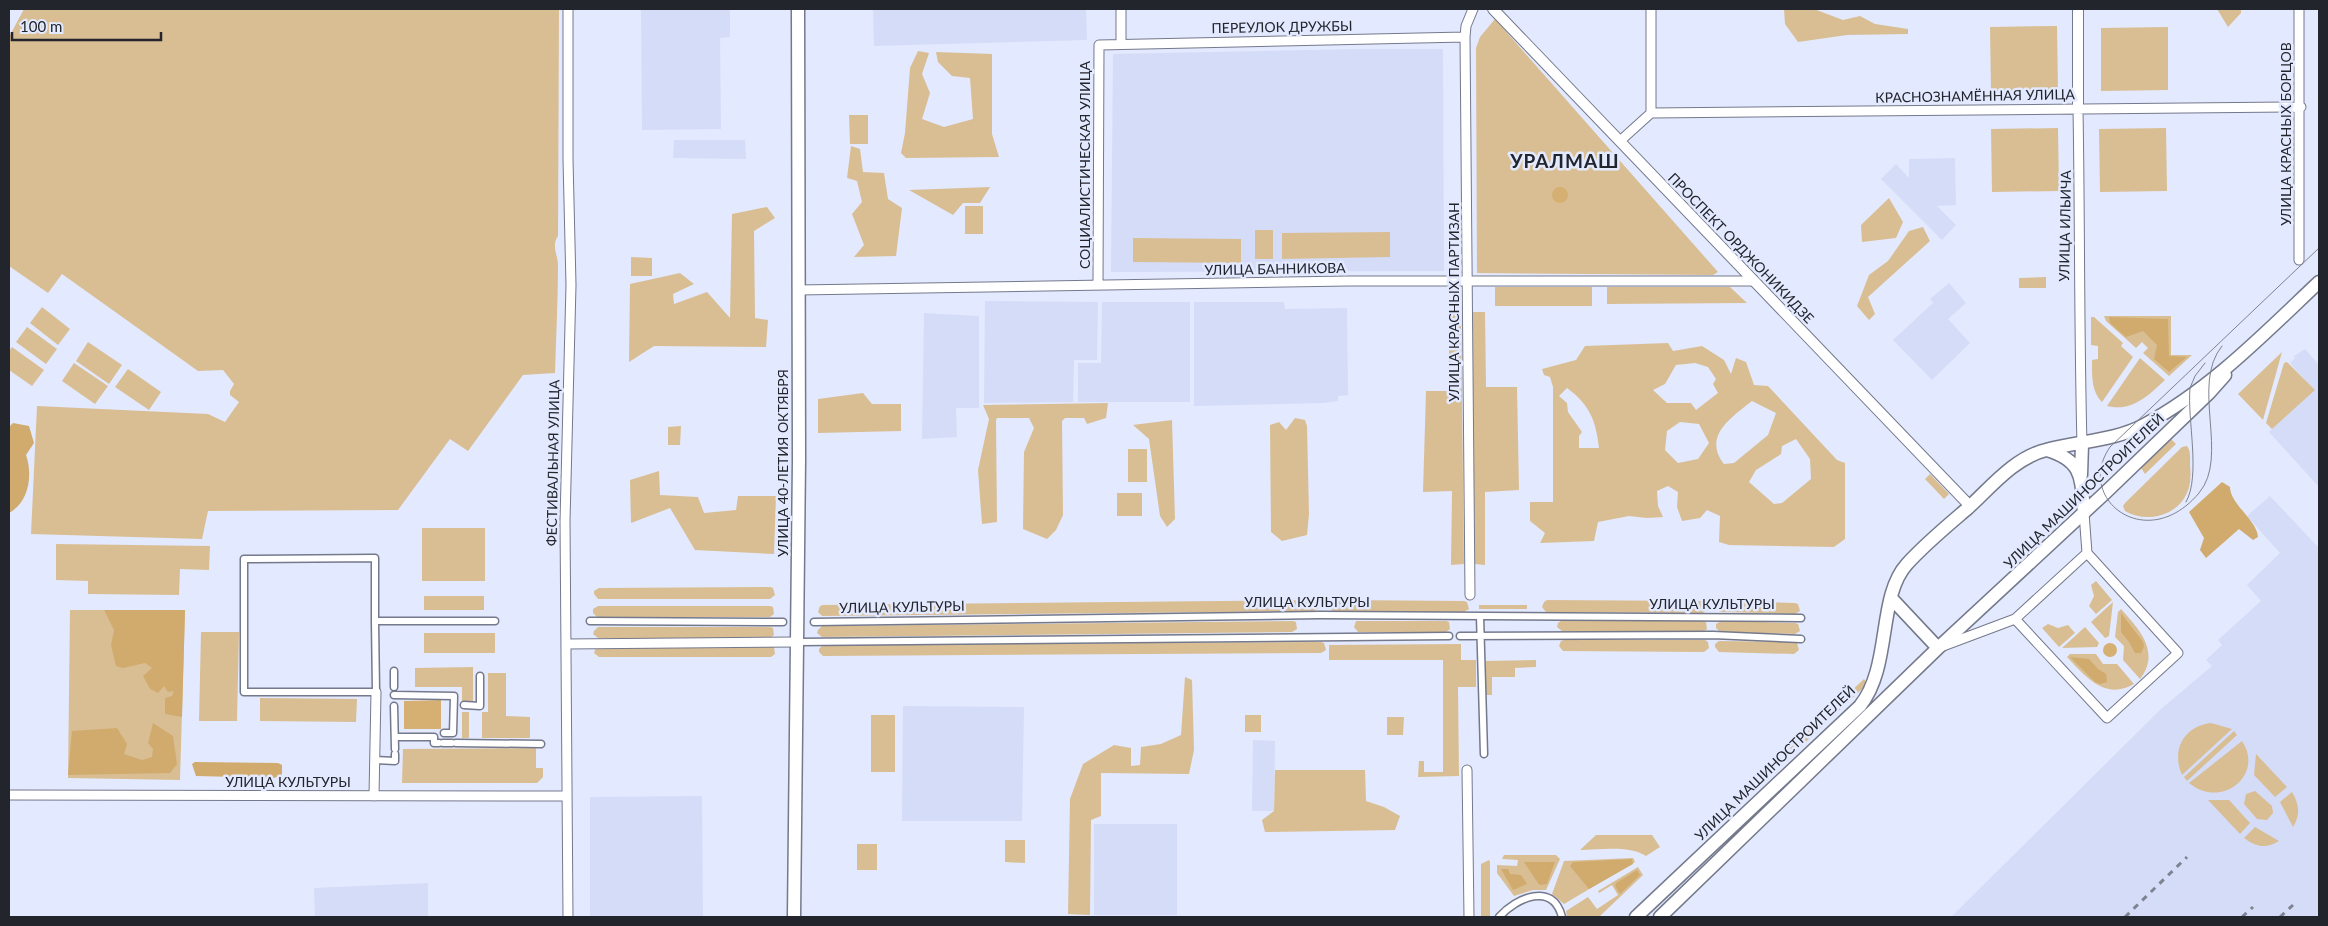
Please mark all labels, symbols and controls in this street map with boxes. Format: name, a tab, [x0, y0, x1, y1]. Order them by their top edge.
scale bar	[12, 10, 161, 42]
text: 100 m	[20, 17, 62, 35]
street label: ПЕРЕУЛОК ДРУЖБЫ	[1211, 17, 1353, 36]
street label: УЛИЦА КРАСНЫХ БОРЦОВ	[2277, 42, 2294, 226]
street label: СОЦИАЛИСТИЧЕСКАЯ УЛИЦА	[1076, 60, 1093, 269]
street label: КРАСНОЗНАМЁННАЯ УЛИЦА	[1875, 85, 2075, 106]
district label: УРАЛМАШ	[1509, 149, 1620, 172]
street label: ПРОСПЕКТ ОРДЖОНИКИДЗЕ	[1665, 169, 1818, 326]
street label: УЛИЦА ИЛЬИЧА	[2055, 170, 2074, 282]
street label: УЛИЦА КРАСНЫХ ПАРТИЗАН	[1445, 202, 1462, 402]
street label: УЛИЦА БАННИКОВА	[1204, 259, 1346, 278]
street label: УЛИЦА 40-ЛЕТИЯ ОКТЯБРЯ	[774, 369, 791, 557]
street label: ФЕСТИВАЛЬНАЯ УЛИЦА	[543, 379, 562, 546]
street label: УЛИЦА МАШИНОСТРОИТЕЛЕЙ	[2000, 409, 2167, 572]
street label: УЛИЦА КУЛЬТУРЫ	[1244, 593, 1370, 610]
street label: УЛИЦА КУЛЬТУРЫ	[1649, 595, 1775, 612]
street label: УЛИЦА КУЛЬТУРЫ	[839, 597, 965, 616]
street label: УЛИЦА МАШИНОСТРОИТЕЛЕЙ	[1691, 681, 1858, 844]
street label: УЛИЦА КУЛЬТУРЫ	[225, 773, 351, 790]

